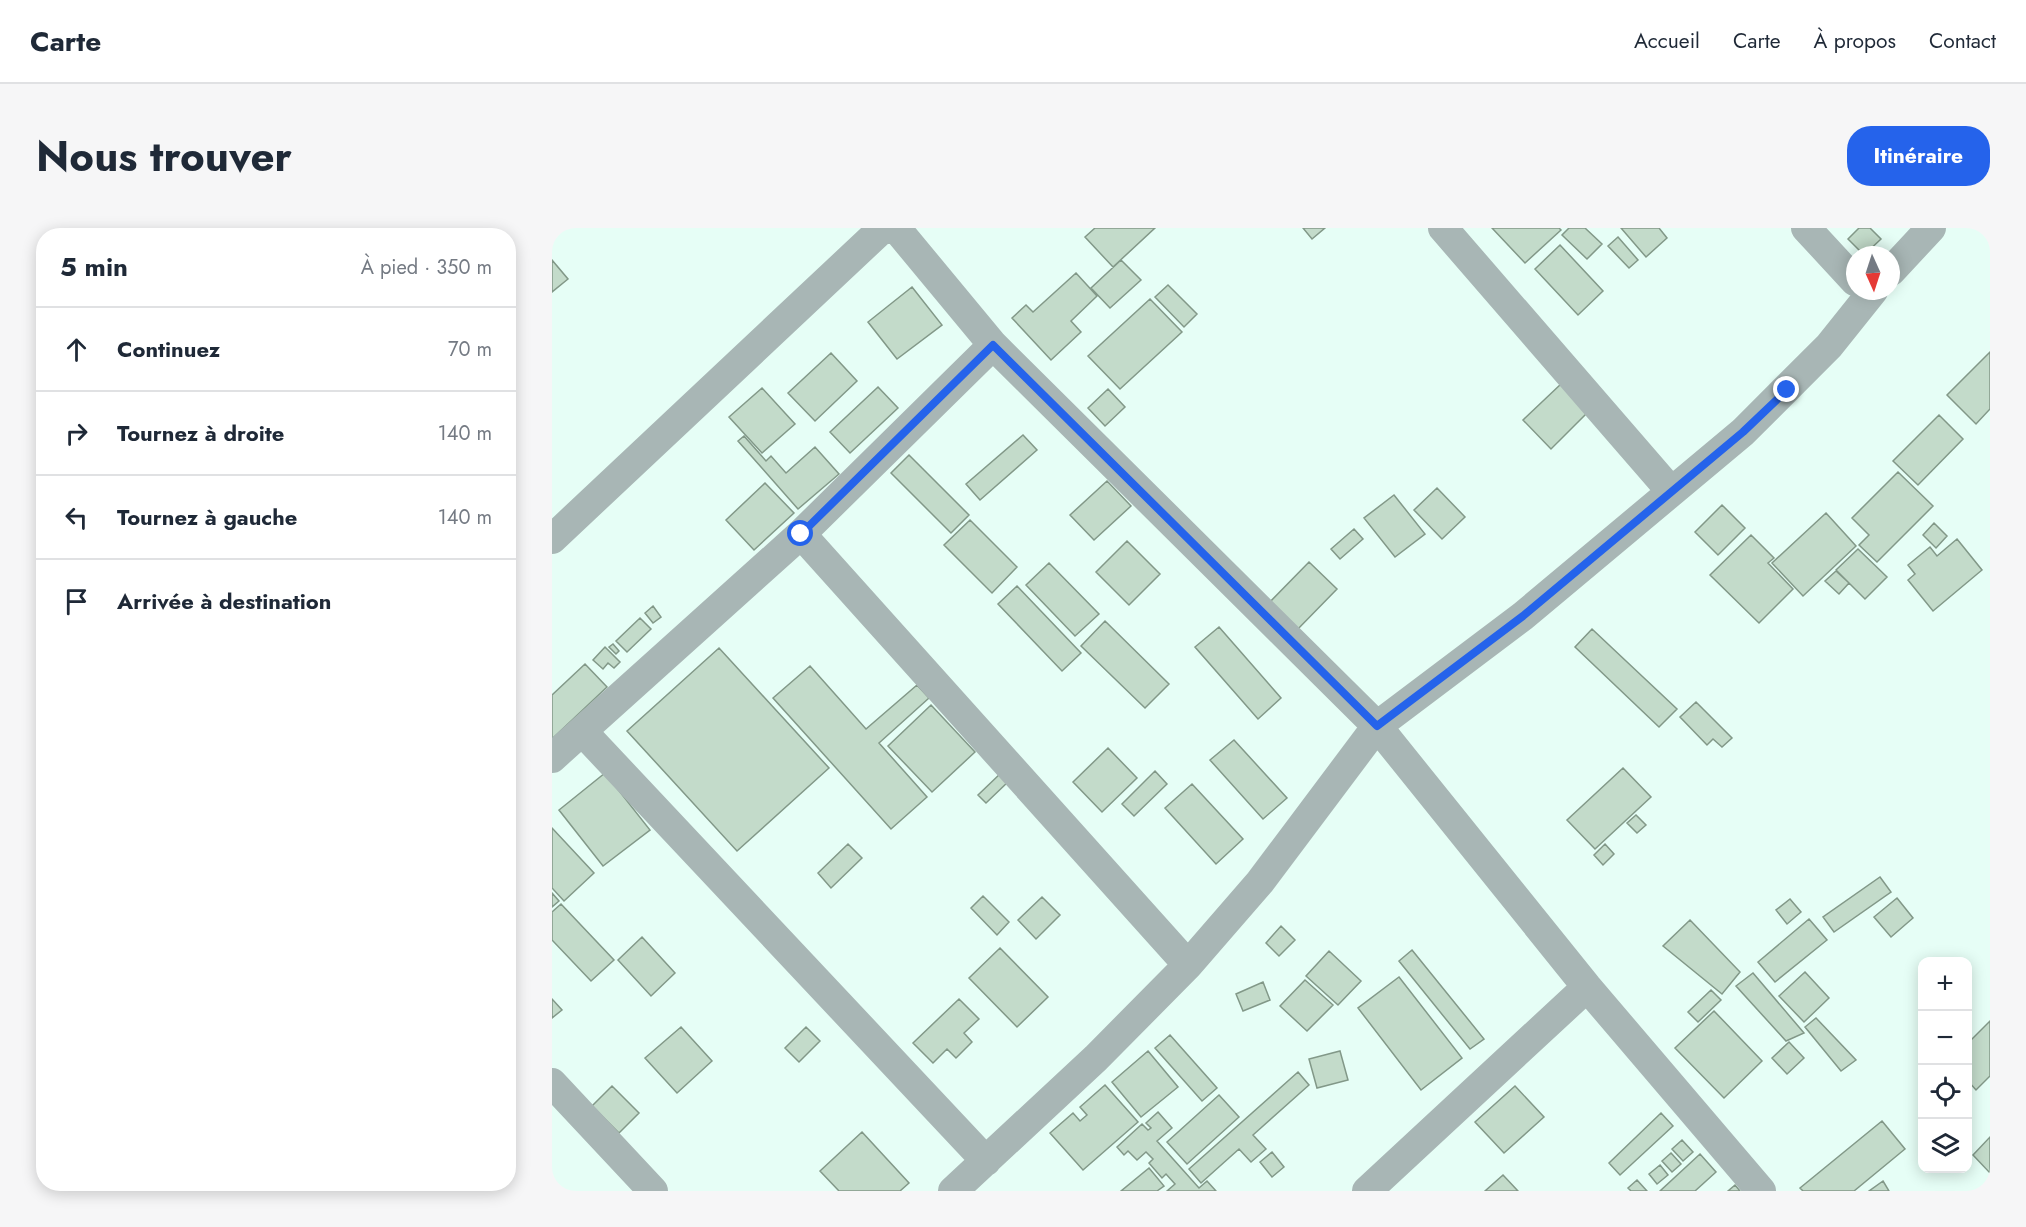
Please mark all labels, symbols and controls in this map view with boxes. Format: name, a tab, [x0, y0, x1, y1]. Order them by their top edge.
text: Carte	[30, 21, 101, 62]
text: Accueil	[1634, 26, 1700, 56]
text: Carte	[1733, 26, 1781, 56]
text: À propos	[1814, 26, 1896, 56]
text: Contact	[1929, 26, 1996, 56]
text: Nous trouver	[36, 126, 292, 187]
button: Itinéraire	[1847, 126, 1990, 186]
north arrow	[1846, 246, 1900, 300]
text: 5 min	[60, 248, 128, 286]
text: À pied · 350 m	[361, 253, 492, 282]
icon: ahead	[60, 333, 93, 366]
text: Continuez	[117, 333, 220, 365]
text: 70 m	[448, 335, 492, 364]
route end	[1773, 376, 1799, 402]
icon: right	[60, 417, 93, 450]
text: Tournez à droite	[117, 417, 284, 449]
text: 140 m	[438, 419, 492, 448]
icon: left	[60, 501, 93, 534]
text: Tournez à gauche	[117, 501, 297, 533]
text: 140 m	[438, 503, 492, 532]
route start	[787, 520, 813, 546]
icon: arrive	[60, 585, 93, 618]
text: Arrivée à destination	[117, 585, 331, 617]
map controls	[1918, 957, 1972, 1173]
button: +	[1918, 957, 1972, 1011]
button: −	[1918, 1011, 1972, 1065]
button: locate	[1918, 1065, 1972, 1119]
button: layers	[1918, 1119, 1972, 1173]

